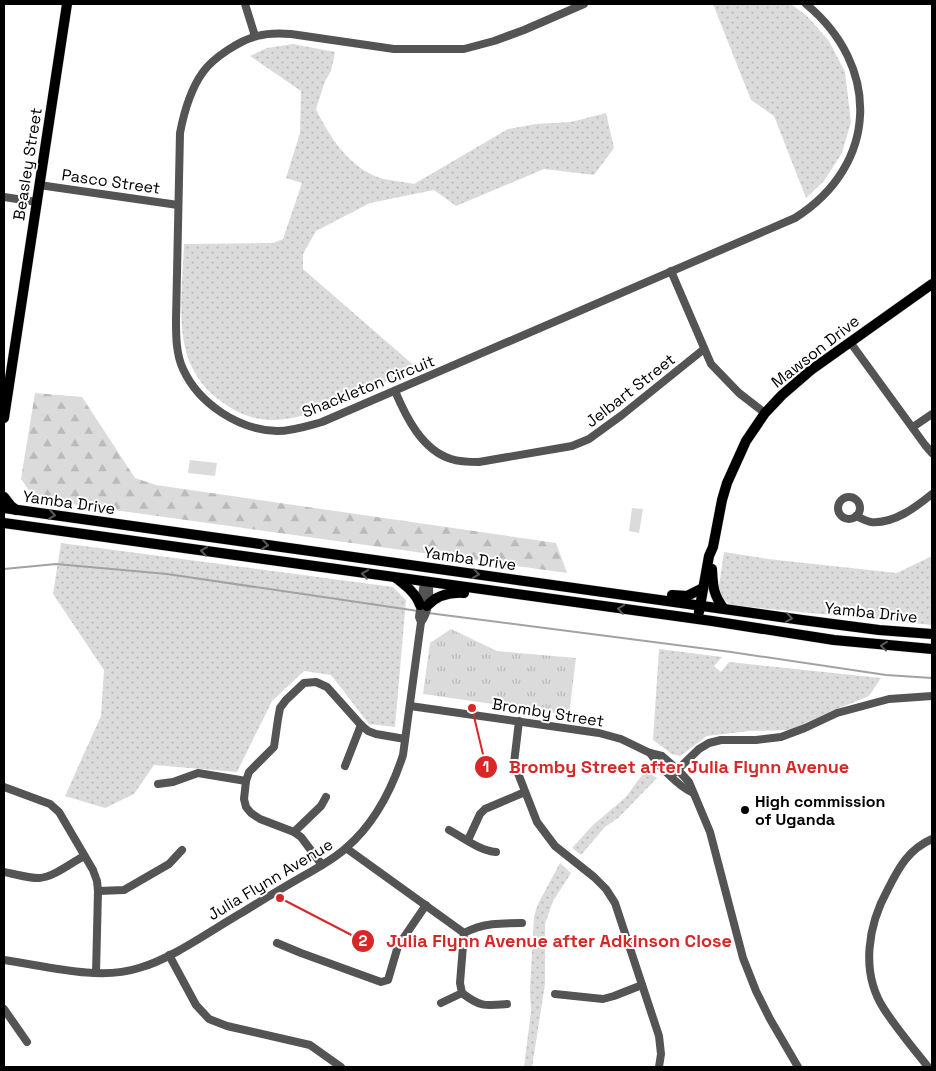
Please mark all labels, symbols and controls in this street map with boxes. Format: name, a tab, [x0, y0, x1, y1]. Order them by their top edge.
street label: Beasley Street	[8, 106, 47, 222]
street label: Pasco Street	[60, 164, 162, 199]
street label: Mawson Drive	[767, 310, 864, 392]
street label: Jelbart Street	[581, 349, 679, 432]
street label: Shackleton Circuit	[299, 350, 438, 423]
street label: Yamba Drive	[21, 486, 117, 519]
one-way arrow	[48, 509, 56, 519]
one-way arrow	[261, 539, 269, 549]
street label: Yamba Drive	[422, 542, 518, 575]
one-way arrow	[199, 546, 207, 557]
one-way arrow	[473, 568, 481, 579]
one-way arrow	[360, 569, 369, 579]
street label: Yamba Drive	[823, 597, 918, 628]
one-way arrow	[617, 604, 625, 615]
one-way arrow	[785, 612, 793, 623]
one-way arrow	[879, 640, 887, 651]
street label: Bromby Street	[490, 693, 605, 732]
callout: Bromby Street after Julia Flynn Avenue	[473, 751, 859, 784]
text: Bromby Street after Julia Flynn Avenue	[509, 755, 849, 778]
text: 1	[483, 757, 489, 776]
place label: High commission of Uganda	[755, 791, 885, 830]
marker: High commission of Uganda	[739, 804, 751, 816]
street label: Julia Flynn Avenue	[204, 834, 337, 925]
callout: Julia Flynn Avenue after Adkinson Close	[351, 925, 742, 958]
text: Julia Flynn Avenue after Adkinson Close	[386, 929, 732, 952]
text: 2	[359, 931, 368, 950]

